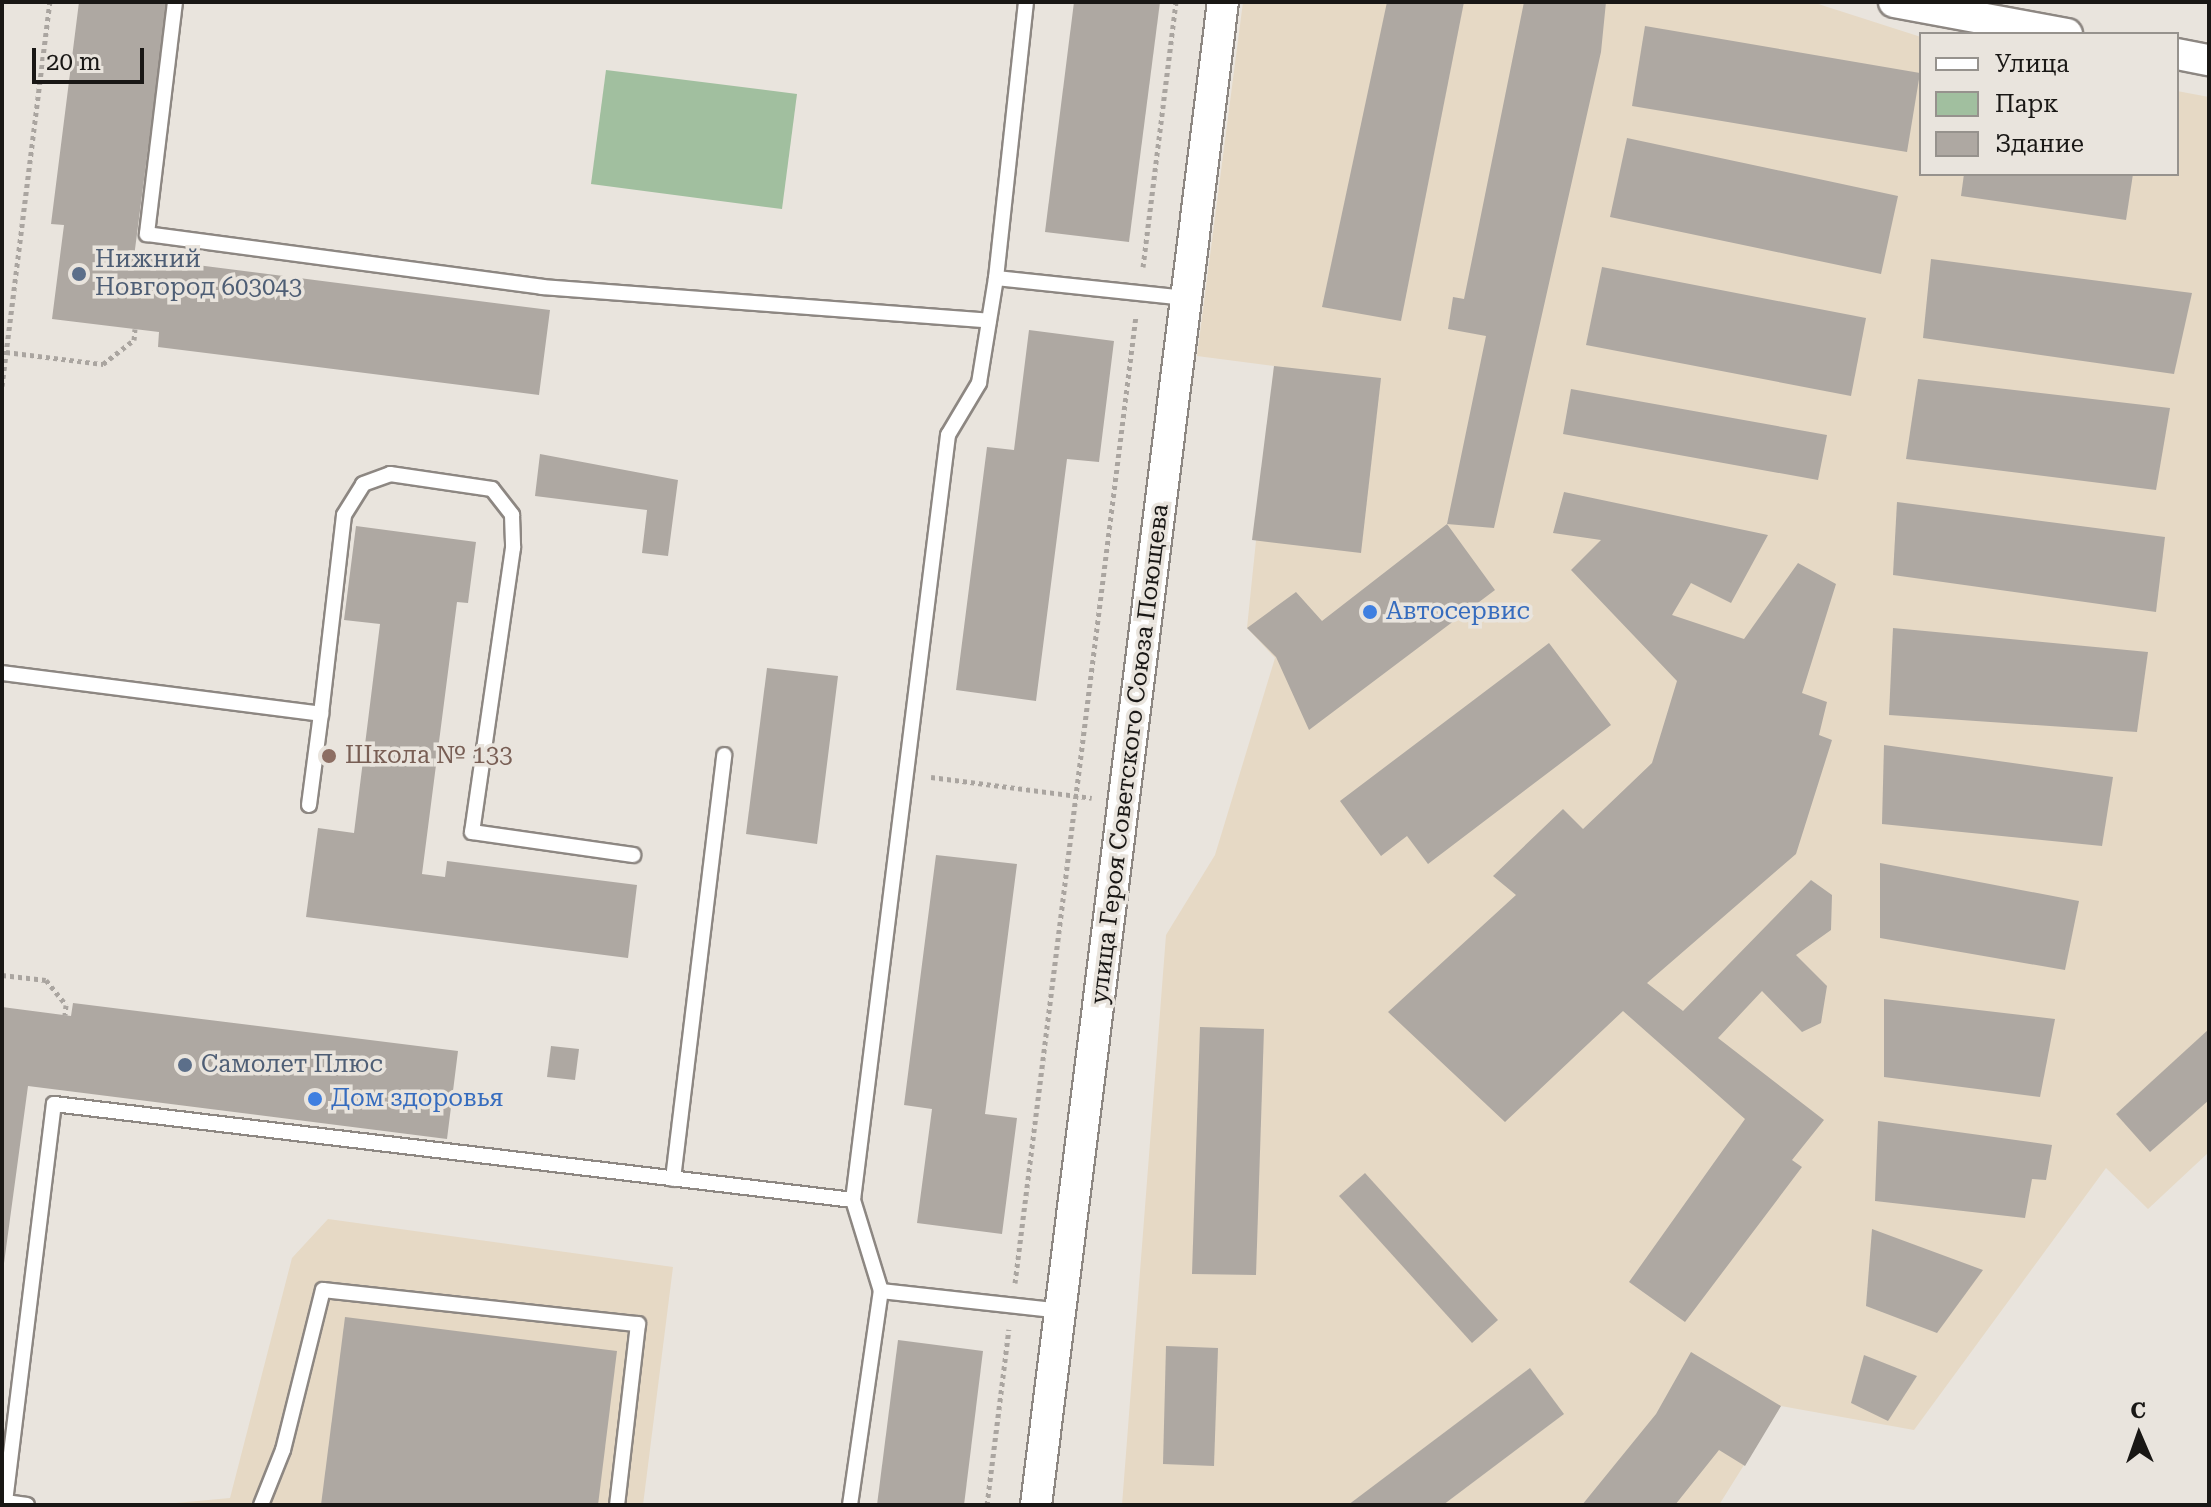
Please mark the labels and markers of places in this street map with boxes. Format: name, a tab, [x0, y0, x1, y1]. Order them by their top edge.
place label: Нижний Новгород 603043	[95, 246, 302, 302]
marker: Нижний Новгород 603043	[70, 265, 88, 283]
place label: Автосервис	[1386, 598, 1530, 626]
marker: Автосервис	[1361, 603, 1379, 621]
place label: Школа № 133	[345, 742, 513, 770]
marker: Школа № 133	[320, 747, 338, 765]
place label: Самолет Плюс	[201, 1051, 383, 1079]
marker: Самолет Плюс	[176, 1056, 194, 1074]
place label: Дом здоровья	[331, 1085, 503, 1113]
marker: Дом здоровья	[306, 1090, 324, 1108]

